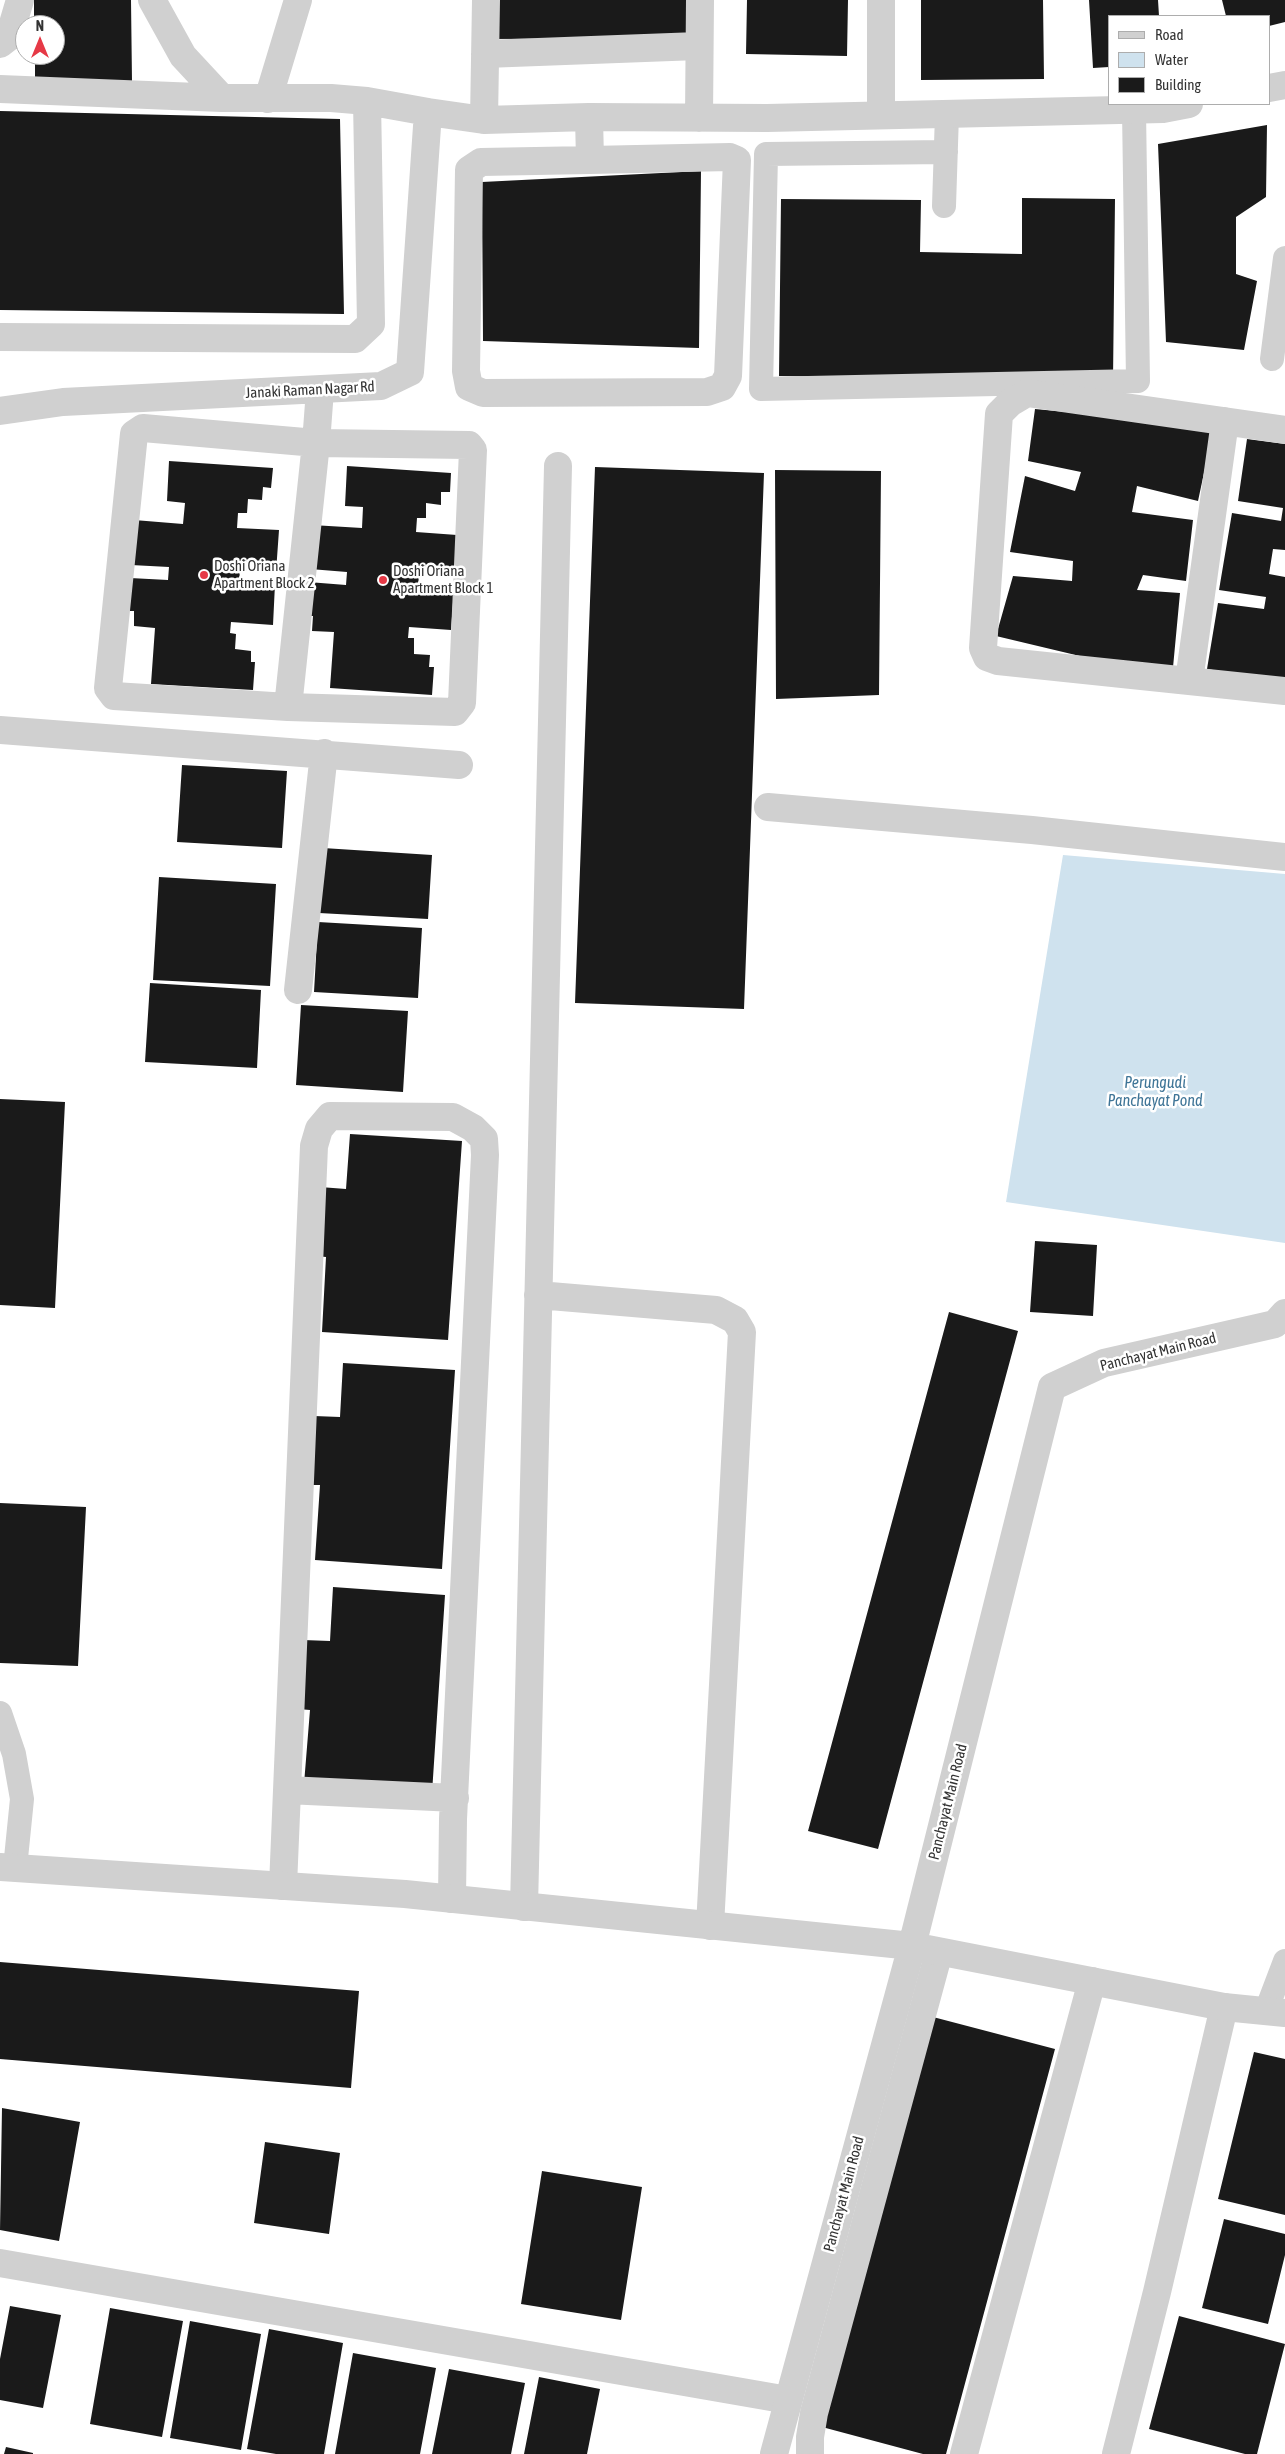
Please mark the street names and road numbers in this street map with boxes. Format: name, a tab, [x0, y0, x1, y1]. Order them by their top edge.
street label: Janaki Raman Nagar Rd	[245, 378, 375, 402]
street label: Panchayat Main Road	[1098, 1329, 1218, 1375]
street label: Panchayat Main Road	[925, 1742, 971, 1862]
street label: Panchayat Main Road	[820, 2134, 868, 2254]

